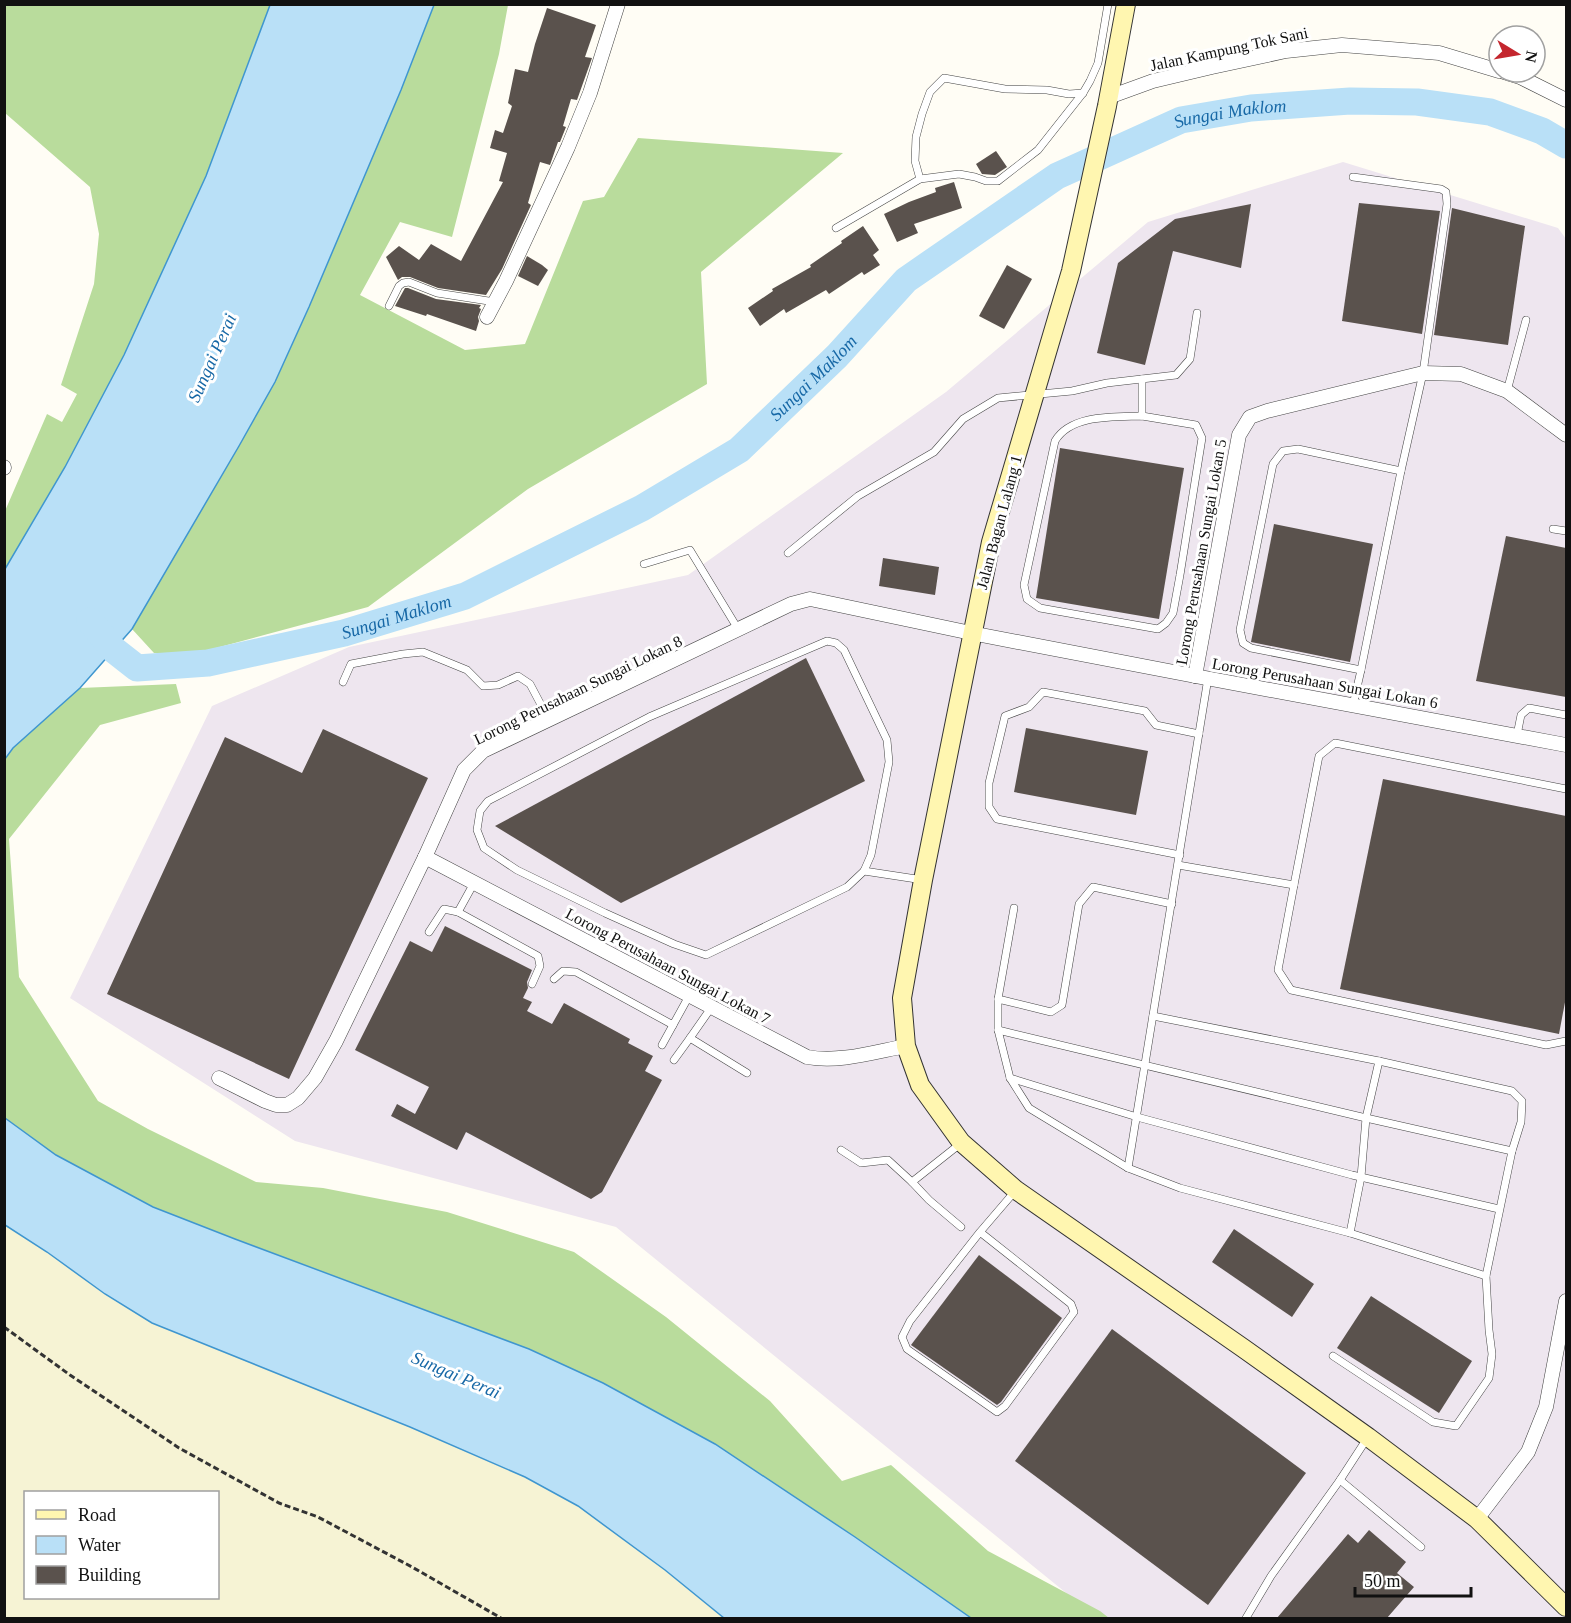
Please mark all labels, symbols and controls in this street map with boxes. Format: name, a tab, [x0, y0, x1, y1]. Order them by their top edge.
street label: Jalan Kampung Tok Sani	[1149, 24, 1310, 75]
north arrow	[1487, 24, 1547, 84]
text: N	[1522, 49, 1541, 64]
water label: Sungai Maklom	[1170, 96, 1287, 132]
water label: Sungai Perai	[184, 311, 240, 405]
water label: Sungai Maklom	[766, 331, 861, 425]
street label: Lorong Perusahaan Sungai Lokan 5	[1173, 438, 1230, 667]
street label: Jalan Bagan Lalang 1	[973, 453, 1026, 591]
water label: Sungai Maklom	[339, 591, 454, 643]
street label: Lorong Perusahaan Sungai Lokan 8	[471, 632, 685, 749]
street label: Lorong Perusahaan Sungai Lokan 6	[1210, 655, 1439, 712]
street label: Lorong Perusahaan Sungai Lokan 7	[562, 905, 773, 1028]
water label: Sungai Perai	[409, 1347, 503, 1403]
legend	[24, 1491, 219, 1599]
text: Road	[78, 1505, 116, 1525]
text: Water	[78, 1535, 121, 1555]
scale bar	[1355, 1560, 1470, 1598]
text: Building	[78, 1565, 141, 1585]
text: 50 m	[1364, 1571, 1401, 1591]

